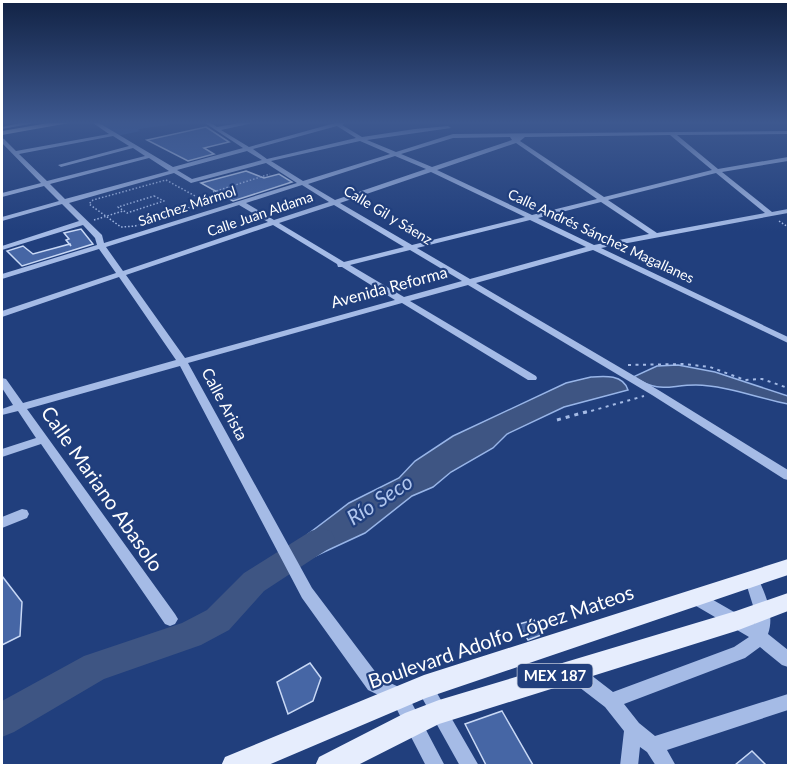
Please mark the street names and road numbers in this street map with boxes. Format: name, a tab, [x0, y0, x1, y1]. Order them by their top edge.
street label: Calle Gil y Sáenz	[341, 181, 436, 248]
street label: Sánchez Mármol	[136, 182, 238, 229]
street label: Calle Andrés Sánchez Magallanes	[506, 185, 697, 286]
street label: Calle Juan Aldama	[205, 187, 315, 240]
street label: Avenida Reforma	[329, 262, 449, 311]
street label: Calle Arista	[198, 364, 252, 443]
street label: Calle Mariano Abasolo	[37, 401, 169, 576]
street label: Boulevard Adolfo López Mateos	[365, 579, 637, 693]
road number: MEX 187	[518, 664, 592, 688]

